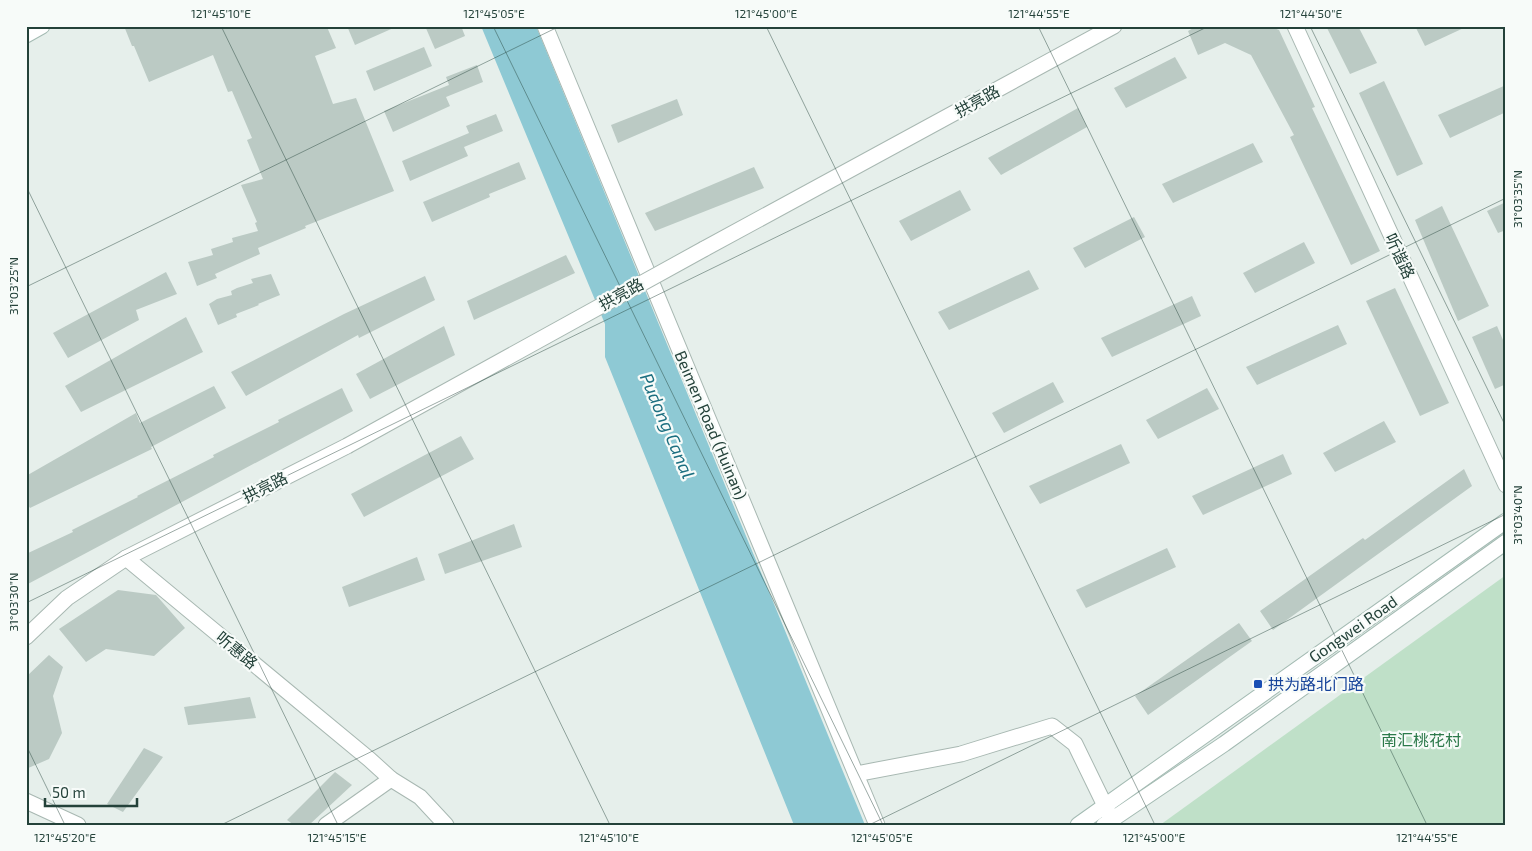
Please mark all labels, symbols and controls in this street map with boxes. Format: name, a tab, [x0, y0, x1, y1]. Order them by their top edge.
text: 121°45'10"E	[191, 6, 251, 20]
text: 121°45'05"E	[463, 6, 525, 20]
text: 121°45'00"E	[735, 6, 797, 20]
text: 121°44'55"E	[1008, 6, 1070, 20]
text: 121°44'50"E	[1280, 6, 1343, 20]
street label: 拱亮路	[951, 81, 1002, 121]
text: 31°03'35"N	[1510, 170, 1524, 228]
street label: 听谐路	[1382, 230, 1419, 282]
text: 31°03'25"N	[6, 257, 20, 315]
street label: 拱亮路	[595, 274, 646, 314]
street label: Beimen Road (Huinan)	[671, 347, 751, 502]
water label: Pudong Canal	[636, 370, 700, 482]
street label: 拱亮路	[239, 467, 290, 506]
text: 31°03'40"N	[1510, 485, 1524, 545]
text: 31°03'30"N	[6, 573, 20, 631]
street label: Gongwei Road	[1305, 591, 1401, 666]
street label: 听惠路	[213, 627, 262, 672]
place label: 拱为路北门路	[1268, 674, 1364, 693]
marker: 拱为路北门路	[1252, 678, 1264, 690]
park label: 南汇桃花村	[1381, 730, 1461, 749]
scale bar	[45, 776, 138, 808]
text: 50 m	[52, 783, 86, 801]
text: 121°45'20"E	[34, 830, 96, 844]
text: 121°45'15"E	[307, 830, 367, 844]
text: 121°45'10"E	[579, 830, 639, 844]
text: 121°45'05"E	[851, 830, 913, 844]
text: 121°45'00"E	[1123, 830, 1185, 844]
text: 121°44'55"E	[1396, 830, 1458, 844]

